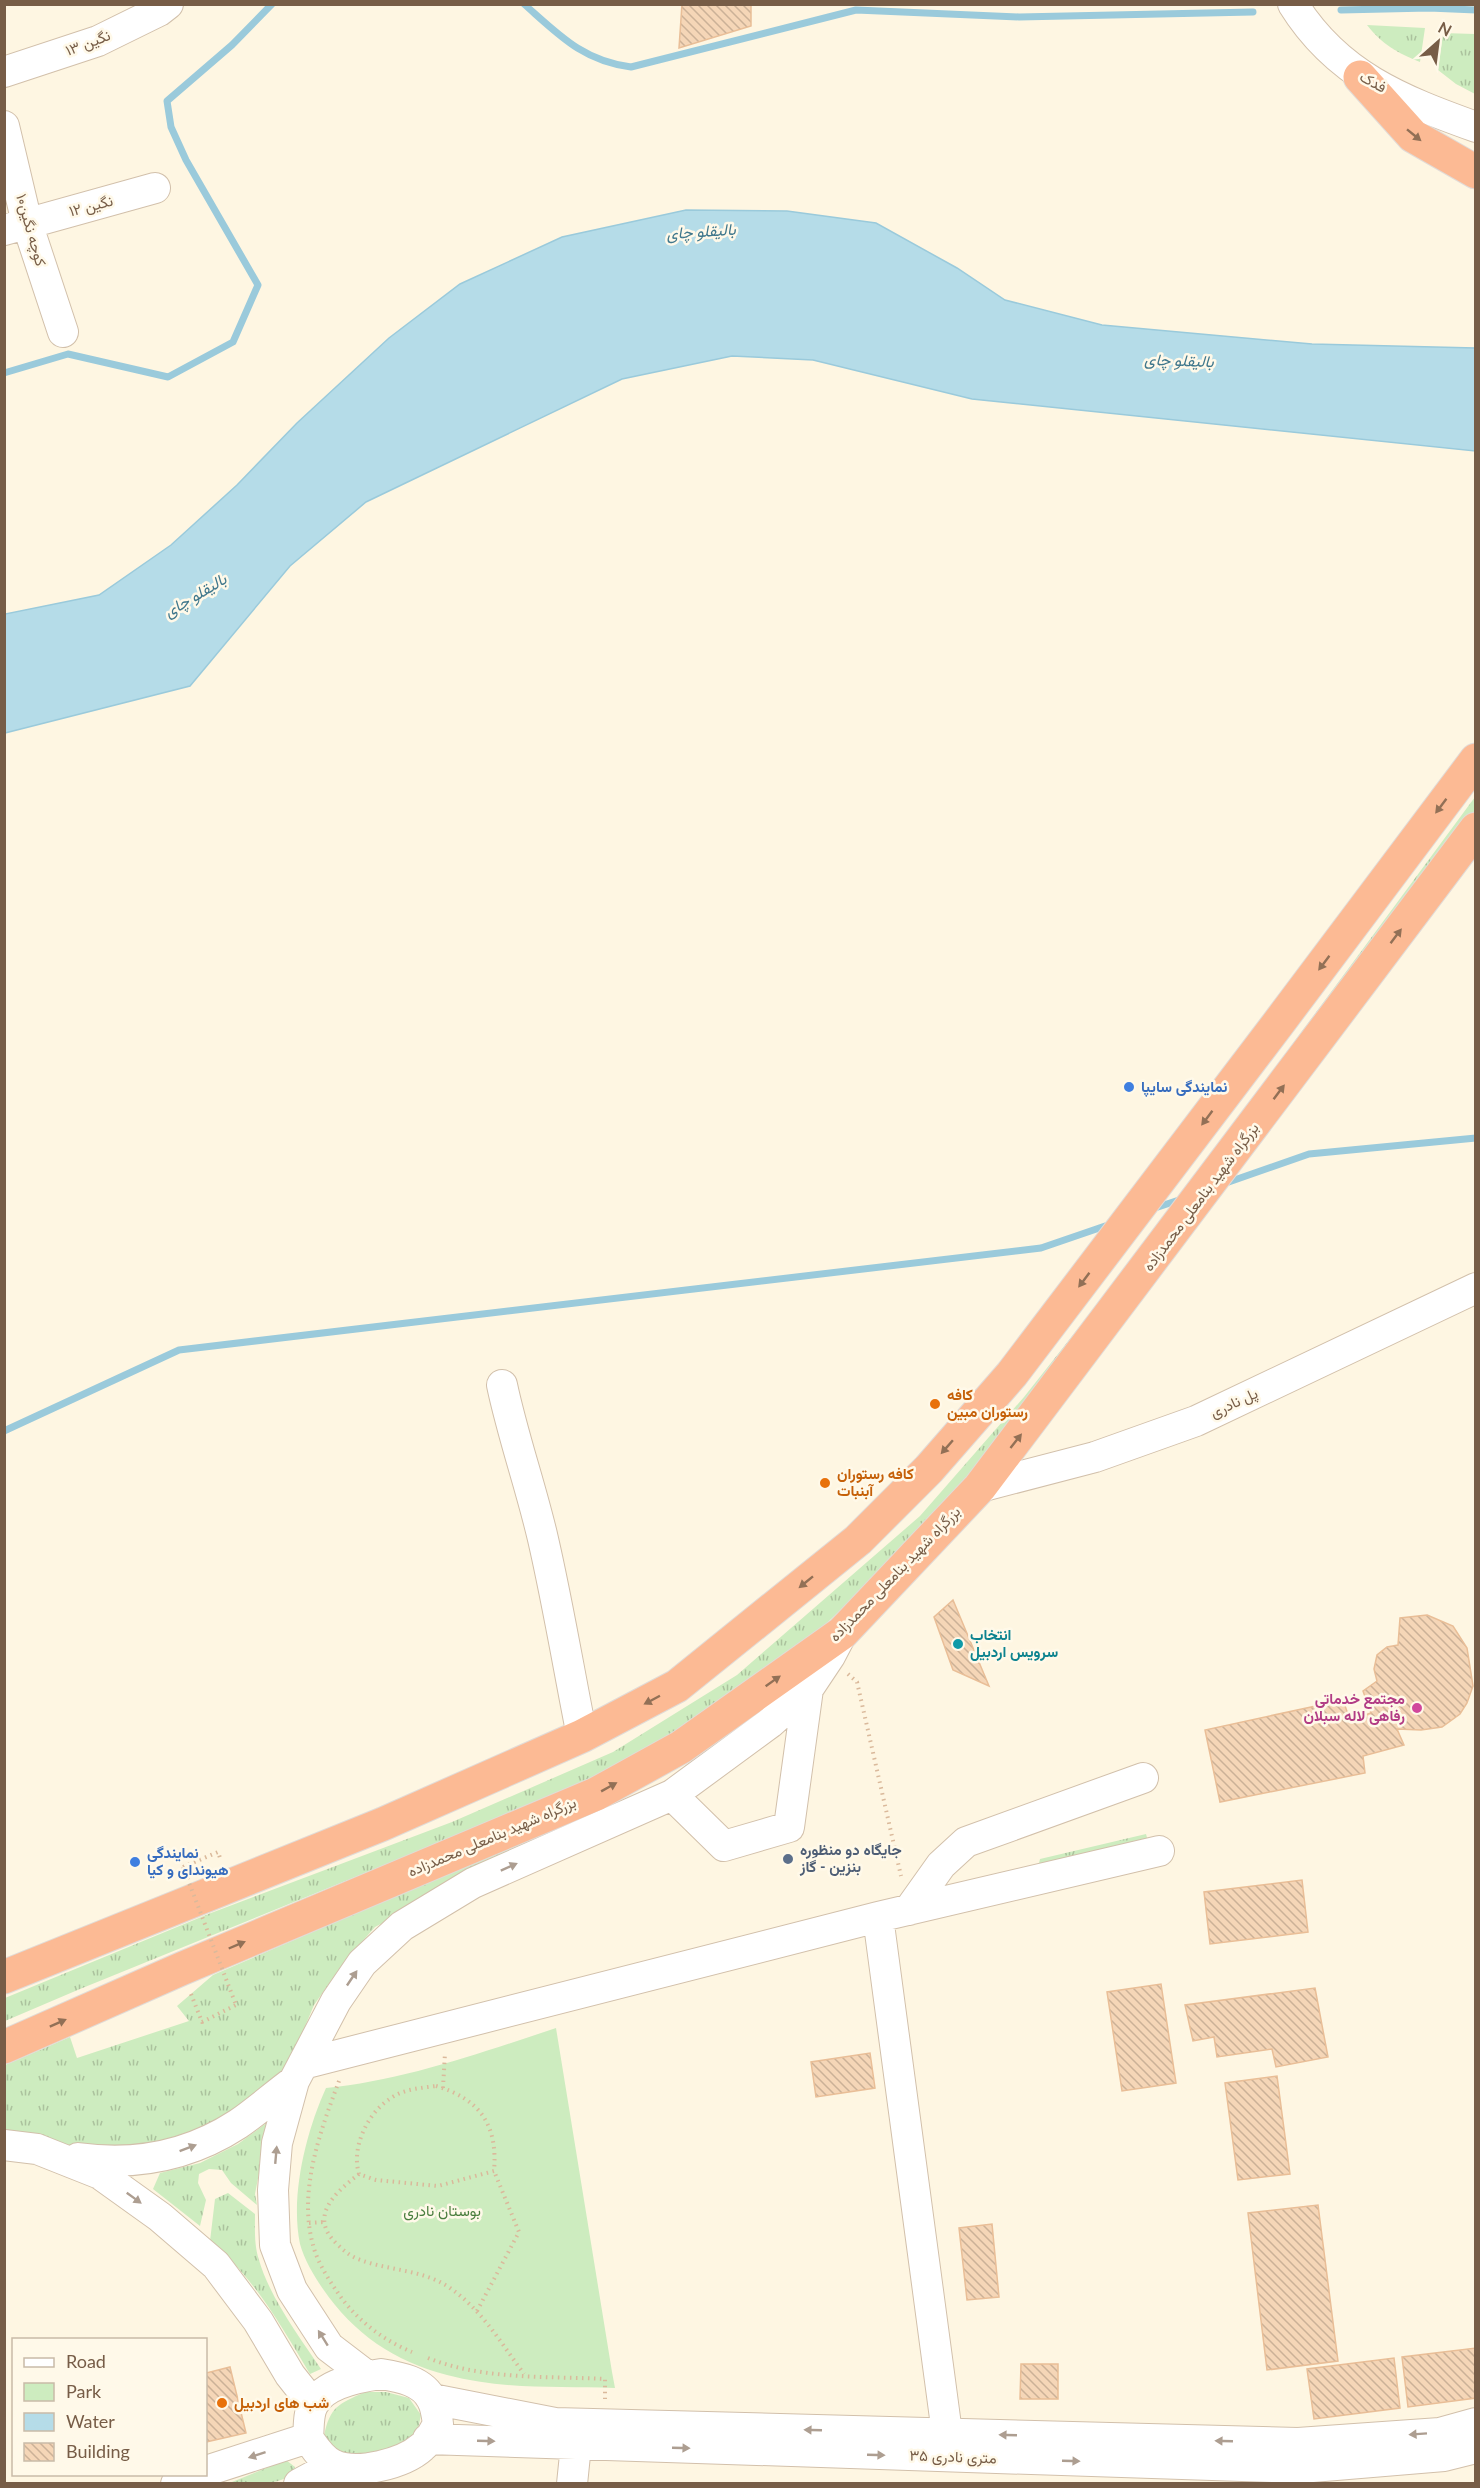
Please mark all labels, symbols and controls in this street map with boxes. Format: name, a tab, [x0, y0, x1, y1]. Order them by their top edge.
north arrow	[1408, 12, 1468, 72]
text: N	[1435, 17, 1455, 40]
street label: نگین ۱۳	[63, 25, 113, 61]
street label: فدک	[1357, 67, 1390, 96]
one-way arrow	[1406, 128, 1422, 141]
street label: کوچه نگین۱۰	[11, 191, 51, 269]
street label: نگین ۱۲	[67, 191, 115, 221]
water label: بالیقلو چای	[666, 219, 738, 245]
water label: بالیقلو چای	[1144, 349, 1215, 373]
water label: بالیقلو چای	[160, 568, 232, 623]
one-way arrow	[1435, 799, 1447, 814]
one-way arrow	[1390, 929, 1402, 945]
one-way arrow	[1318, 954, 1330, 970]
place label: نمایندگی سایپا	[1141, 1077, 1227, 1097]
marker: نمایندگی سایپا	[1122, 1080, 1136, 1094]
one-way arrow	[1273, 1085, 1285, 1100]
one-way arrow	[1201, 1111, 1213, 1126]
street label: بزرگراه شهید بنامعلی محمدزاده	[1139, 1119, 1263, 1275]
one-way arrow	[1077, 1272, 1090, 1288]
street label: پل نادری	[1207, 1383, 1261, 1423]
place label: کافه رستوران مبین	[947, 1385, 1028, 1421]
marker: کافه رستوران مبین	[928, 1397, 942, 1411]
one-way arrow	[1010, 1433, 1022, 1449]
one-way arrow	[940, 1440, 954, 1455]
place label: کافه رستوران آبنبات	[837, 1464, 914, 1500]
marker: کافه رستوران آبنبات	[818, 1476, 832, 1490]
street label: بزرگراه شهید بنامعلی محمدزاده	[825, 1502, 965, 1646]
one-way arrow	[799, 1575, 814, 1587]
place label: انتخاب سرویس اردبیل	[970, 1625, 1058, 1661]
marker: انتخاب سرویس اردبیل	[951, 1637, 965, 1651]
one-way arrow	[766, 1676, 781, 1688]
place label: مجتمع خدماتی رفاهی لاله سبلان	[1304, 1689, 1405, 1725]
one-way arrow	[643, 1695, 660, 1704]
marker: مجتمع خدماتی رفاهی لاله سبلان	[1410, 1701, 1424, 1715]
one-way arrow	[601, 1782, 618, 1792]
street label: بزرگراه شهید بنامعلی محمدزاده	[405, 1792, 579, 1882]
place label: جایگاه دو منظوره بنزین - گاز	[799, 1840, 902, 1876]
place label: نمایندگی هیوندای و کیا	[147, 1843, 229, 1879]
marker: جایگاه دو منظوره بنزین - گاز	[781, 1852, 795, 1866]
marker: نمایندگی هیوندای و کیا	[128, 1855, 142, 1869]
one-way arrow	[500, 1862, 518, 1871]
one-way arrow	[228, 1940, 246, 1949]
one-way arrow	[346, 1970, 357, 1986]
one-way arrow	[49, 2018, 67, 2027]
one-way arrow	[180, 2143, 198, 2153]
one-way arrow	[271, 2146, 281, 2165]
one-way arrow	[127, 2192, 142, 2204]
park label: بوستان نادری	[403, 2201, 481, 2221]
one-way arrow	[317, 2330, 328, 2346]
legend	[12, 2338, 207, 2476]
text: Road	[66, 2350, 106, 2372]
text: Park	[66, 2380, 102, 2402]
place label: شب های اردبیل	[234, 2393, 329, 2412]
marker: شب های اردبیل	[215, 2396, 229, 2410]
text: Water	[66, 2410, 115, 2432]
one-way arrow	[803, 2425, 822, 2434]
one-way arrow	[998, 2430, 1017, 2440]
one-way arrow	[1409, 2430, 1428, 2439]
one-way arrow	[1214, 2436, 1233, 2446]
one-way arrow	[477, 2437, 496, 2446]
text: Building	[66, 2440, 130, 2462]
one-way arrow	[672, 2443, 691, 2453]
street label: ۳۵ متری نادری	[909, 2445, 997, 2469]
one-way arrow	[867, 2450, 886, 2459]
one-way arrow	[248, 2451, 266, 2460]
one-way arrow	[1062, 2456, 1081, 2466]

